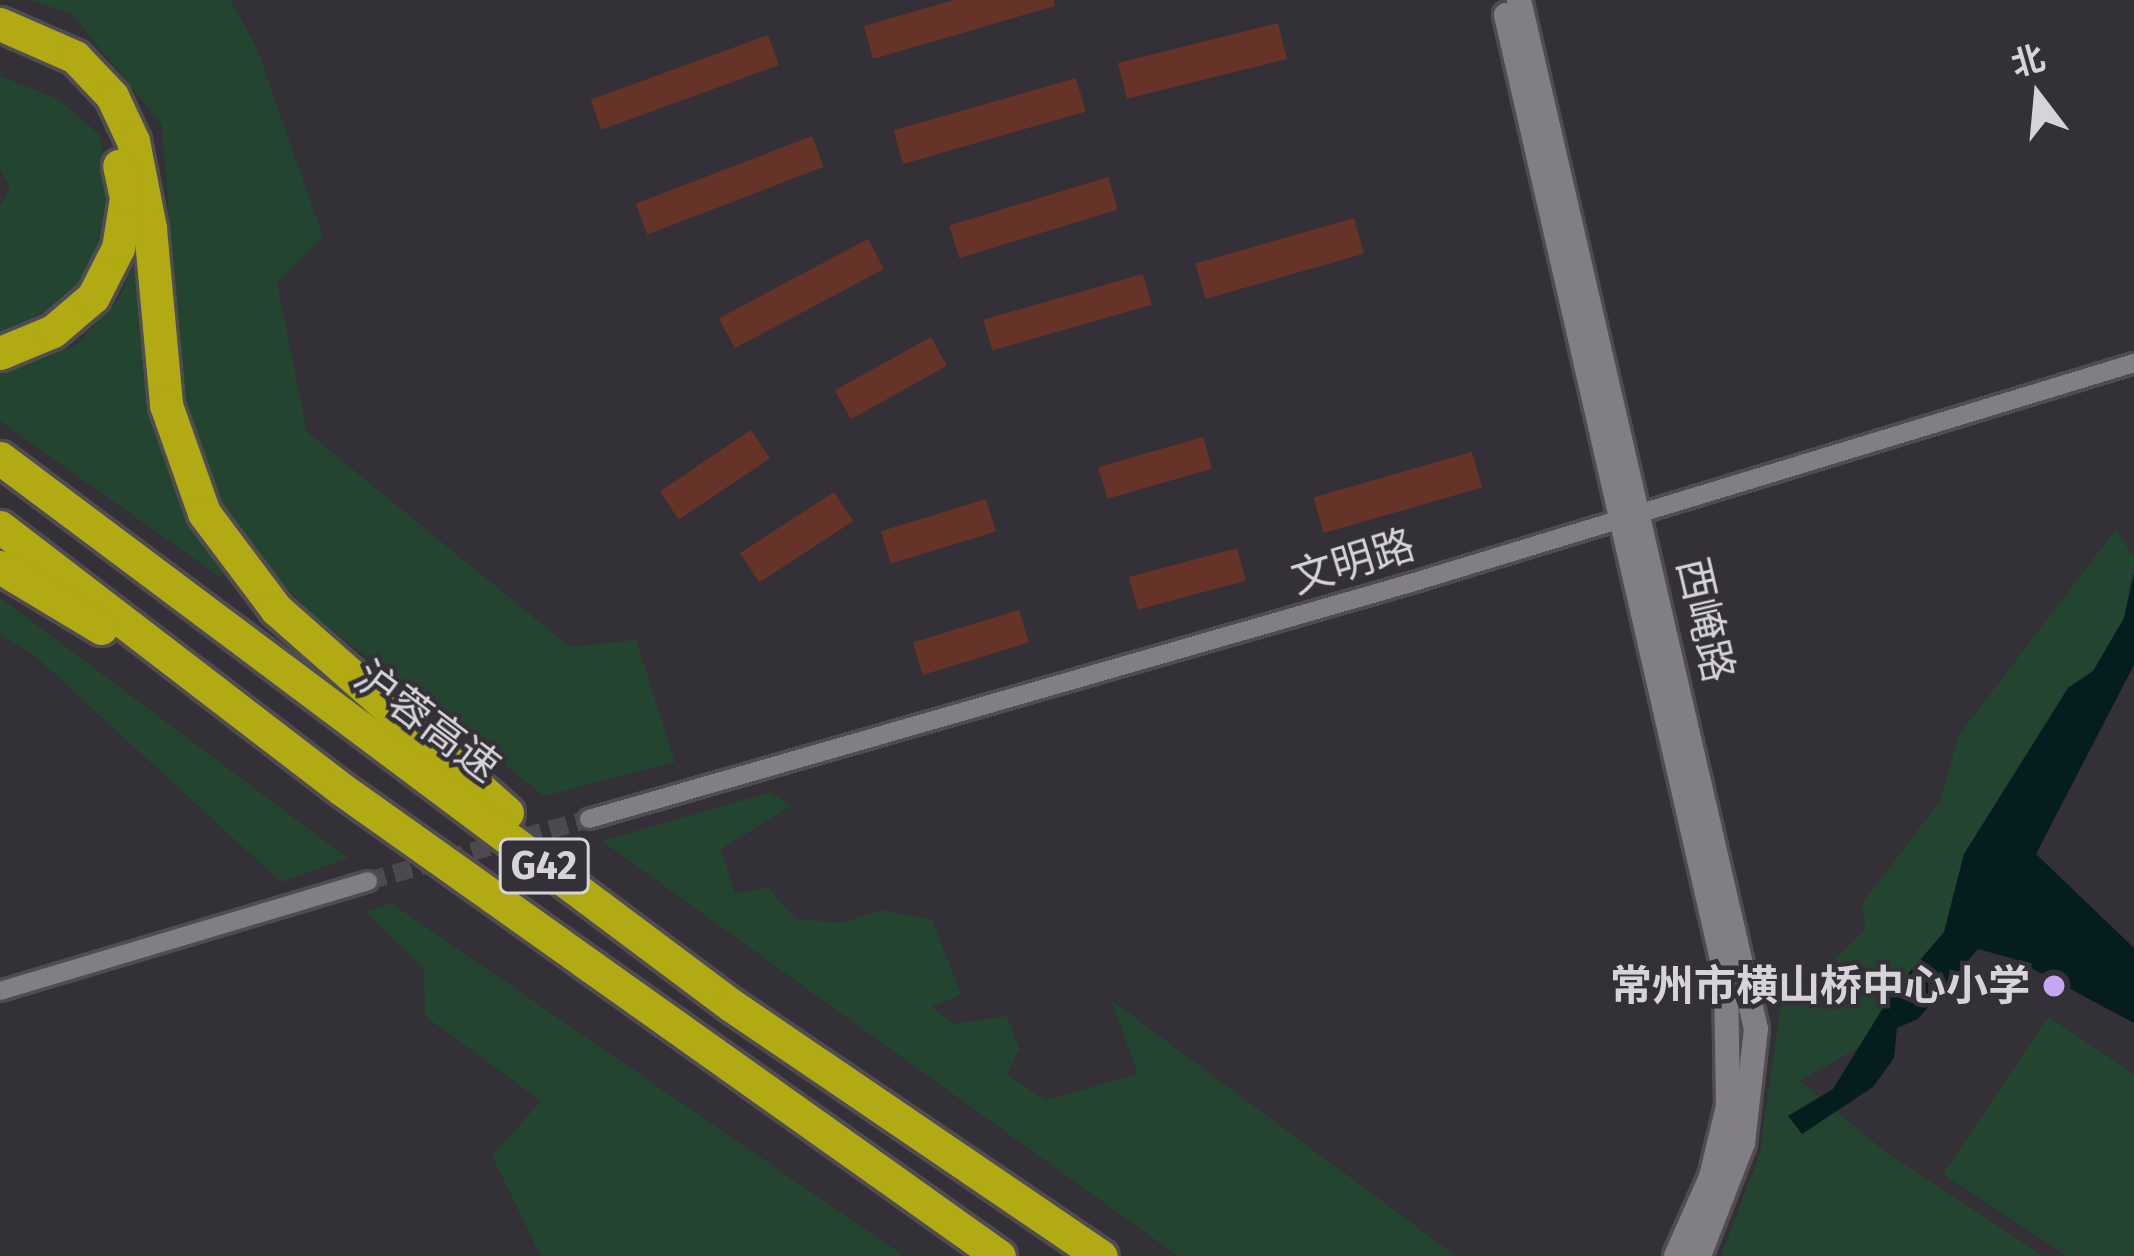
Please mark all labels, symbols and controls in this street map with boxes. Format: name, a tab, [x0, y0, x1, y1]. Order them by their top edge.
north arrow	[1978, 36, 2098, 156]
text: 北	[2007, 38, 2049, 85]
street label: 文明路	[1285, 519, 1421, 605]
street label: 西崦路	[1666, 553, 1744, 687]
street label: 沪蓉高速	[345, 651, 509, 793]
road number: G42	[496, 833, 592, 899]
place label: 常州市横山桥中心小学	[1610, 961, 2030, 1011]
marker: 常州市横山桥中心小学	[2041, 973, 2067, 999]

